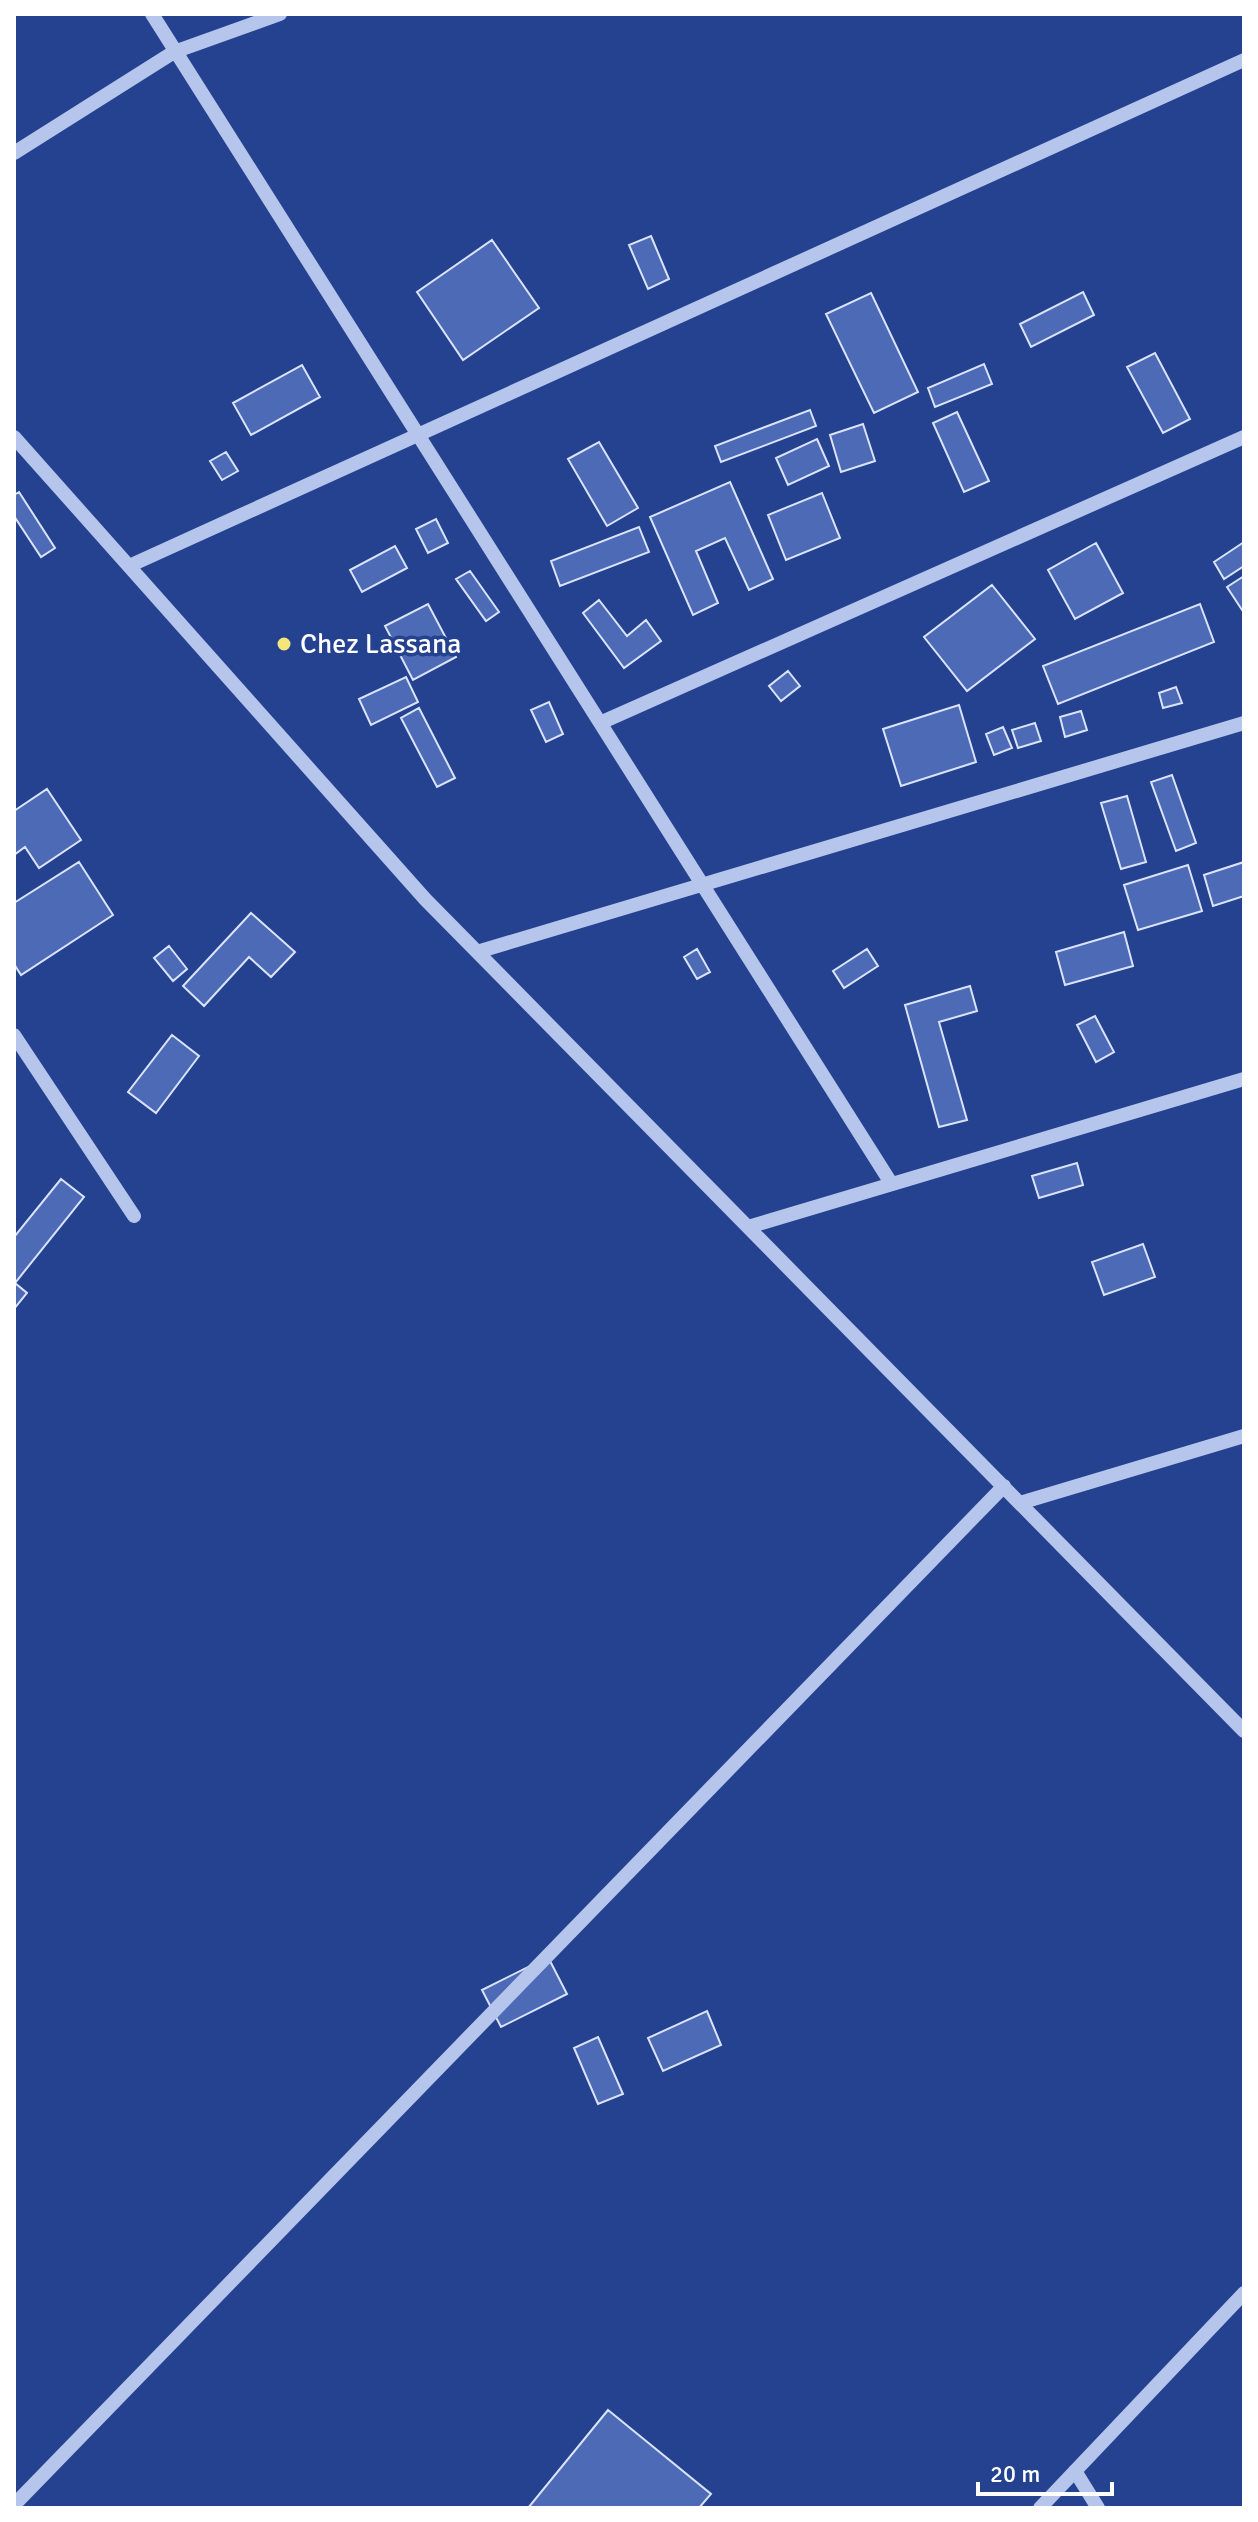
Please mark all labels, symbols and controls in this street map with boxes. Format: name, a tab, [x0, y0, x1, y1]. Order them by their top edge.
place label: Chez Lassana	[300, 627, 462, 661]
marker: Chez Lassana	[275, 635, 293, 653]
scale bar	[978, 2446, 1112, 2496]
text: 20 m	[990, 2459, 1040, 2489]

